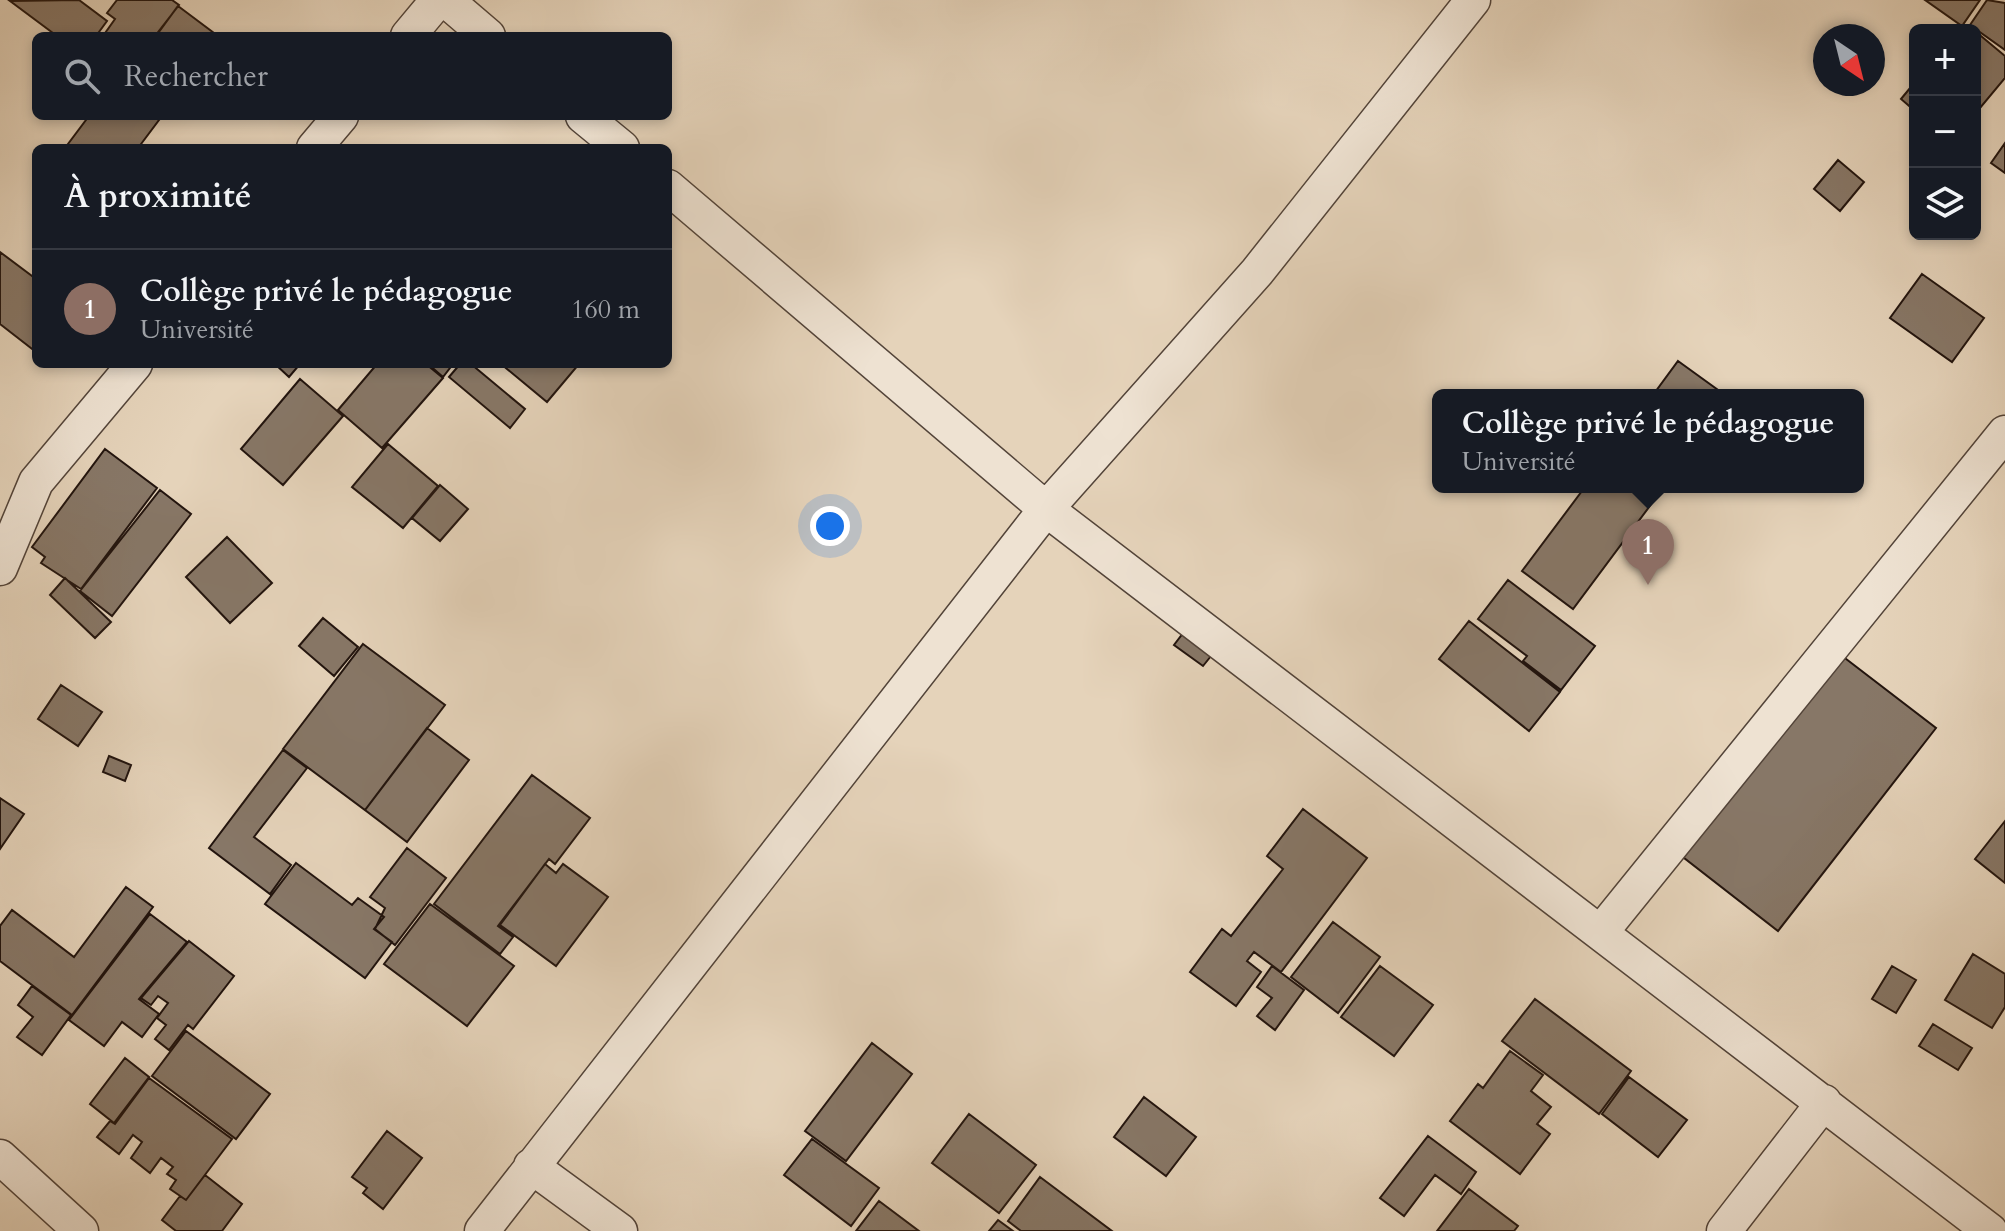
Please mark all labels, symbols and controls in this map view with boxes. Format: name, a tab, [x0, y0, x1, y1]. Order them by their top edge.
north arrow	[1813, 24, 1885, 96]
map controls	[1909, 24, 1981, 240]
button: +	[1909, 24, 1981, 96]
search box	[32, 32, 672, 120]
icon: search	[60, 54, 104, 98]
text: Rechercher	[124, 56, 268, 97]
button: −	[1909, 96, 1981, 168]
button: layers	[1909, 168, 1981, 240]
text: À proximité	[64, 173, 251, 219]
text: Collège privé le pédagogue	[140, 271, 513, 312]
text: 1	[83, 292, 97, 327]
text: 160 m	[571, 292, 640, 327]
text: Université	[140, 312, 254, 347]
popup	[1432, 389, 1864, 493]
text: Collège privé le pédagogue	[1462, 403, 1834, 444]
text: Université	[1462, 444, 1575, 479]
your location	[810, 506, 850, 546]
pin: 1	[1622, 519, 1674, 585]

